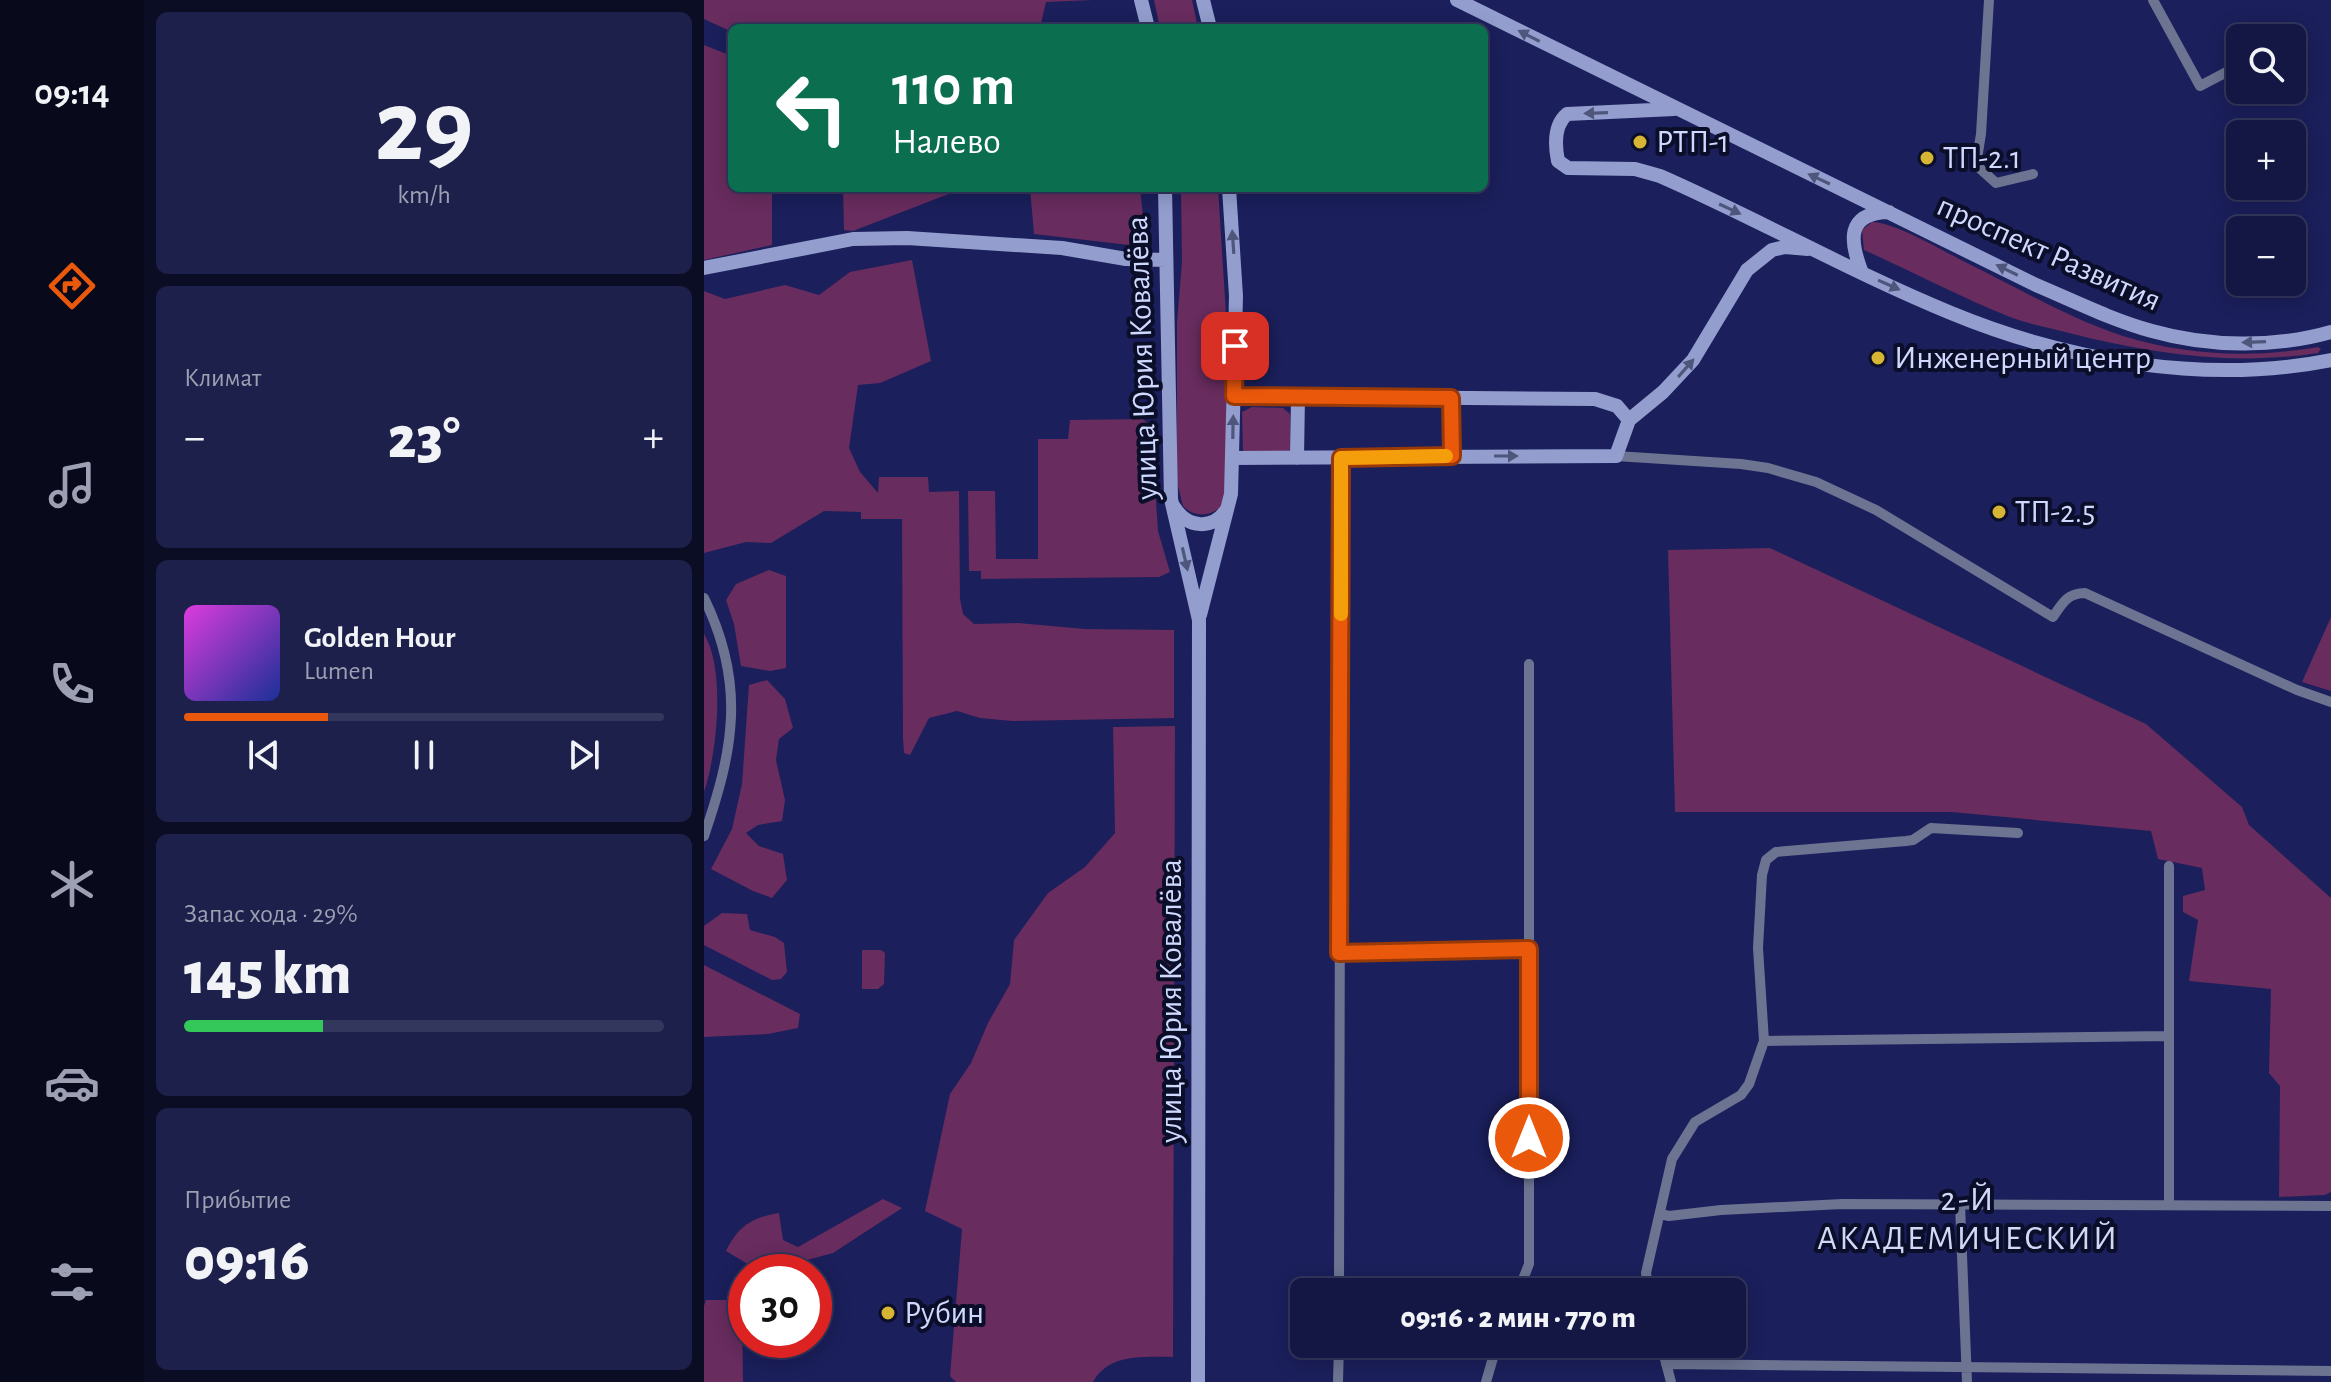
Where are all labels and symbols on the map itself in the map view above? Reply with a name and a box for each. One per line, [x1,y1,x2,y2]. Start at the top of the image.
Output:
one-way arrow [1518,30,1541,43]
one-way arrow [1583,106,1608,119]
place label: РТП-1 [1656,126,1729,158]
marker: РТП-1 [1631,133,1649,151]
place label: ТП-2.1 [1943,142,2021,174]
marker: ТП-2.1 [1918,149,1936,167]
one-way arrow [1807,172,1831,186]
street label: проспект Развития [1932,189,2166,317]
one-way arrow [1719,202,1742,216]
street label: улица Юрия Ковалёва [1121,216,1163,501]
one-way arrow [1226,229,1239,254]
one-way arrow [1996,264,2019,277]
one-way arrow [1877,279,1901,292]
pin [1201,312,1269,380]
one-way arrow [2241,336,2266,349]
place label: Инженерный центр [1894,342,2151,374]
marker: Инженерный центр [1869,349,1887,367]
one-way arrow [1677,358,1694,378]
one-way arrow [1227,414,1239,439]
one-way arrow [1494,450,1519,462]
place label: ТП-2.5 [2015,496,2095,528]
marker: ТП-2.5 [1990,503,2008,521]
one-way arrow [1179,547,1192,572]
street label: улица Юрия Ковалёва [1155,859,1187,1144]
position arrow [1487,1096,1571,1180]
district label: 2-Й АКАДЕМИЧЕСКИЙ [1817,1182,2119,1256]
speed limit sign: 30 [728,1254,832,1358]
place label: Рубин [904,1297,984,1329]
marker: Рубин [879,1304,897,1322]

